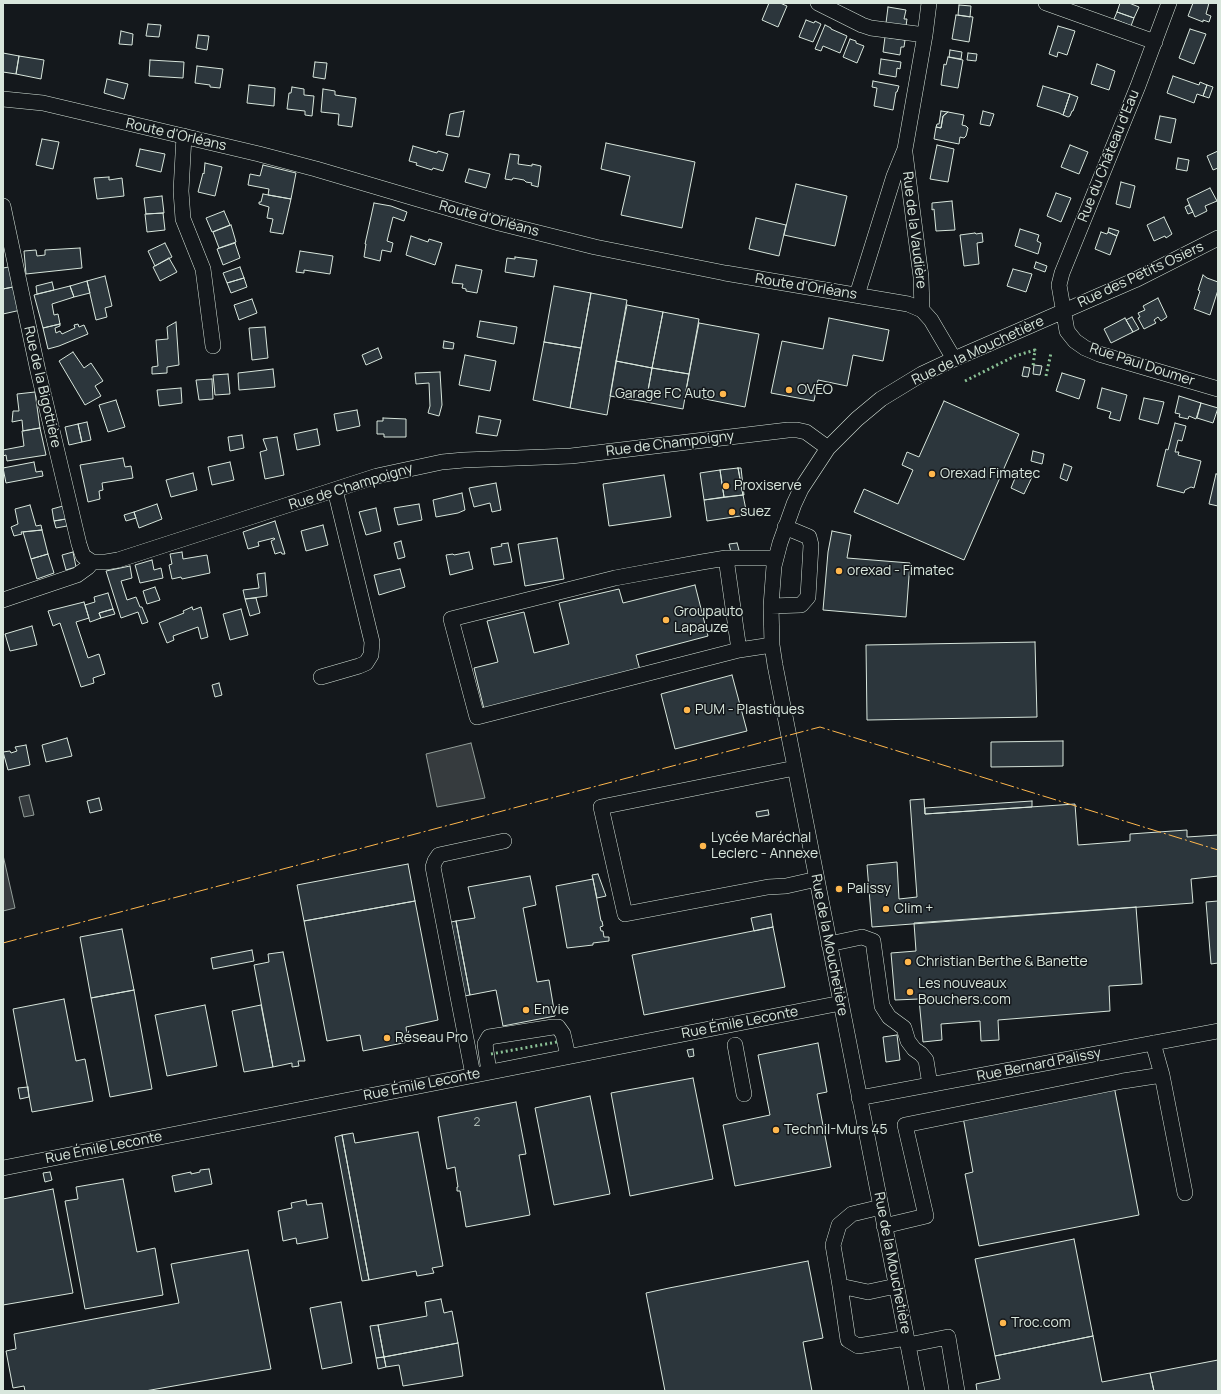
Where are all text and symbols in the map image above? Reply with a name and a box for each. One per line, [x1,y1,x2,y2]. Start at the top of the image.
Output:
street label: Rue du Château d'Eau [1075,87,1143,225]
street label: Route d'Orléans [124,115,228,155]
street label: Rue de la Vaudière [898,170,930,290]
street label: Route d'Orléans [437,198,541,240]
street label: Rue des Petits Osiers [1075,238,1207,312]
street label: Route d'Orléans [754,271,858,303]
street label: Rue de la Mouchetière [909,313,1047,389]
street label: Rue de la Bigottière [20,324,64,450]
street label: Rue Paul Doumer [1087,340,1197,390]
place label: OVEO [797,382,833,398]
marker: OVEO [784,385,794,395]
place label: Garage FC Auto [615,386,715,402]
marker: Garage FC Auto [718,389,728,399]
street label: Rue de Champoigny [605,428,735,460]
street label: Rue de Champoigny [287,460,415,514]
place label: Orexad Fimatec [940,466,1040,482]
marker: Orexad Fimatec [927,469,937,479]
place label: Proxiserve [734,478,802,494]
marker: Proxiserve [721,481,731,491]
place label: suez [740,504,771,520]
marker: suez [727,507,737,517]
place label: orexad - Fimatec [847,563,954,579]
marker: orexad - Fimatec [834,566,844,576]
place label: Groupauto Lapauze [674,604,743,636]
marker: Groupauto Lapauze [661,615,671,625]
place label: PUM - Plastiques [695,702,804,718]
marker: PUM - Plastiques [682,705,692,715]
place label: Lycée Maréchal Leclerc - Annexe [711,830,818,862]
marker: Lycée Maréchal Leclerc - Annexe [698,841,708,851]
street label: Rue de la Mouchetière [807,873,851,1017]
place label: Palissy [847,881,891,897]
marker: Palissy [834,884,844,894]
place label: Clim + [894,901,933,917]
marker: Clim + [881,904,891,914]
place label: Christian Berthe & Banette [916,954,1088,970]
marker: Christian Berthe & Banette [903,957,913,967]
place label: Les nouveaux Bouchers.com [918,976,1011,1008]
marker: Les nouveaux Bouchers.com [905,987,915,997]
place label: Envie [534,1002,569,1018]
street label: Rue Émile Leconte [680,1003,800,1043]
marker: Envie [521,1005,531,1015]
place label: Réseau Pro [395,1030,468,1046]
marker: Réseau Pro [382,1033,392,1043]
street label: Rue Bernard Palissy [975,1045,1103,1085]
street label: Rue Émile Leconte [362,1065,482,1105]
house number: 2 [474,1116,480,1130]
place label: TechniI-Murs 45 [784,1122,888,1138]
marker: TechniI-Murs 45 [771,1125,781,1135]
street label: Rue Émile Leconte [44,1128,164,1168]
street label: Rue de la Mouchetière [870,1191,914,1335]
place label: Troc.com [1011,1315,1071,1331]
marker: Troc.com [998,1318,1008,1328]

